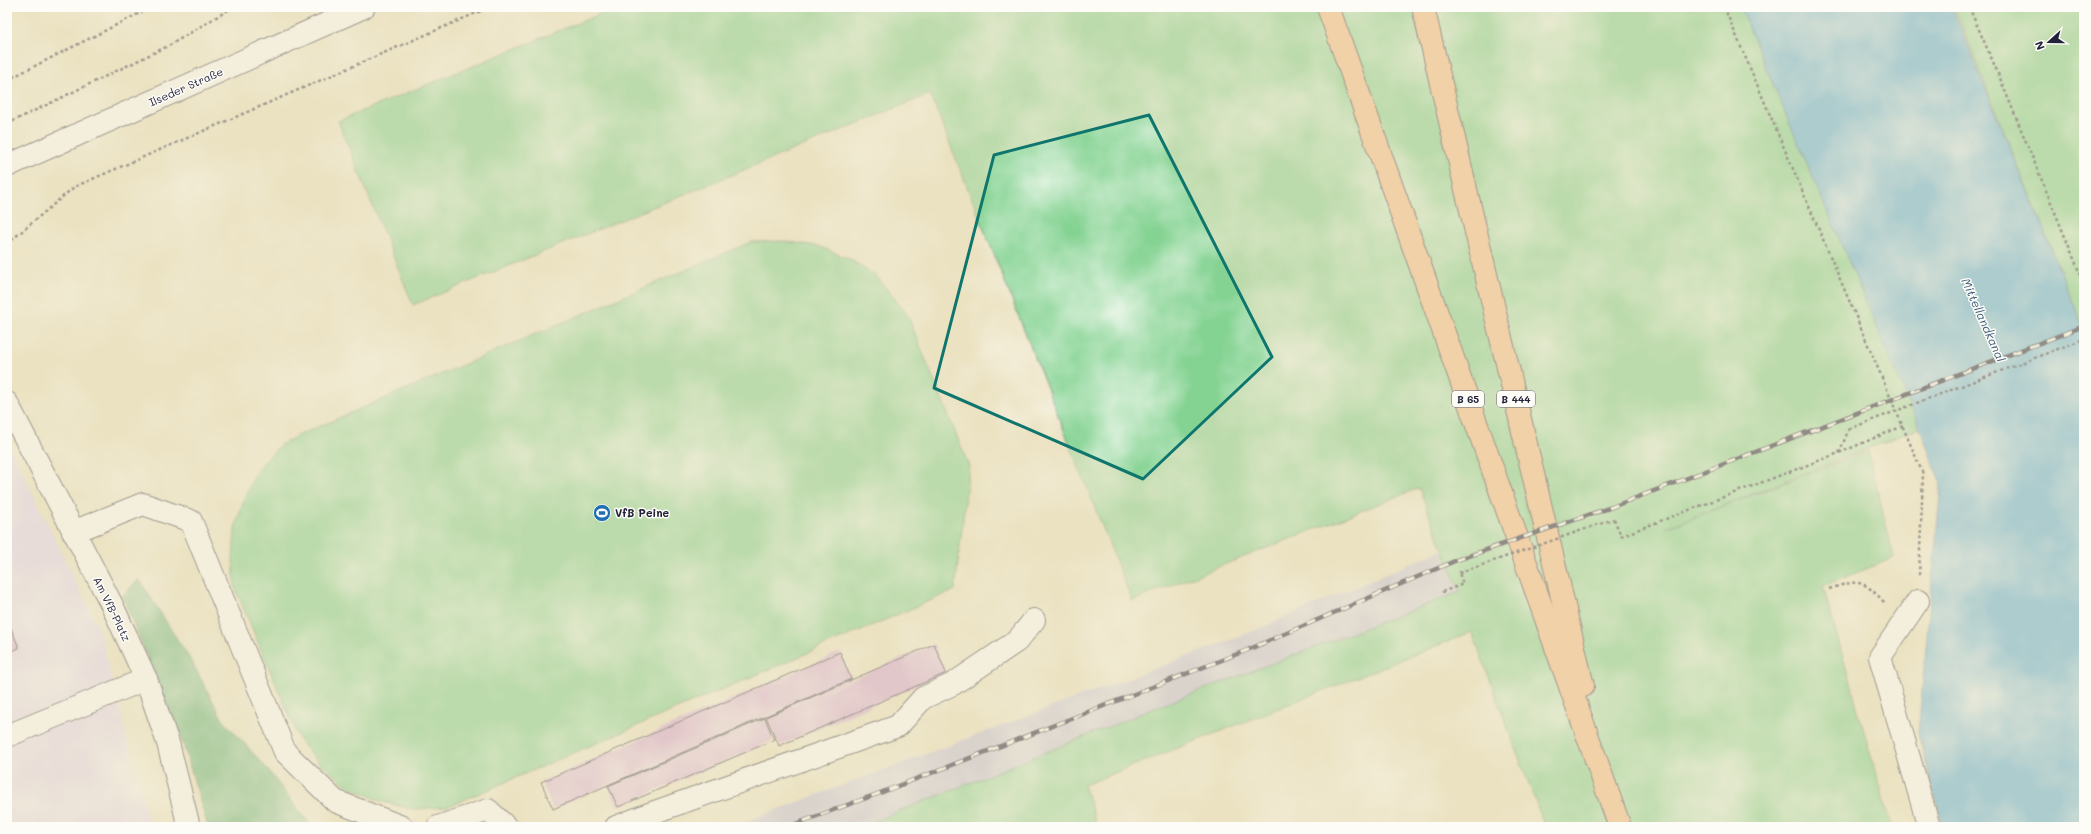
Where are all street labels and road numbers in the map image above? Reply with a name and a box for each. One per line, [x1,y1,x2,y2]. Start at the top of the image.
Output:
street label: Ilseder Straße [146,63,225,110]
road number: B 65 [1452,391,1484,407]
road number: B 444 [1497,391,1535,407]
street label: Am VfB-Platz [90,574,135,644]

